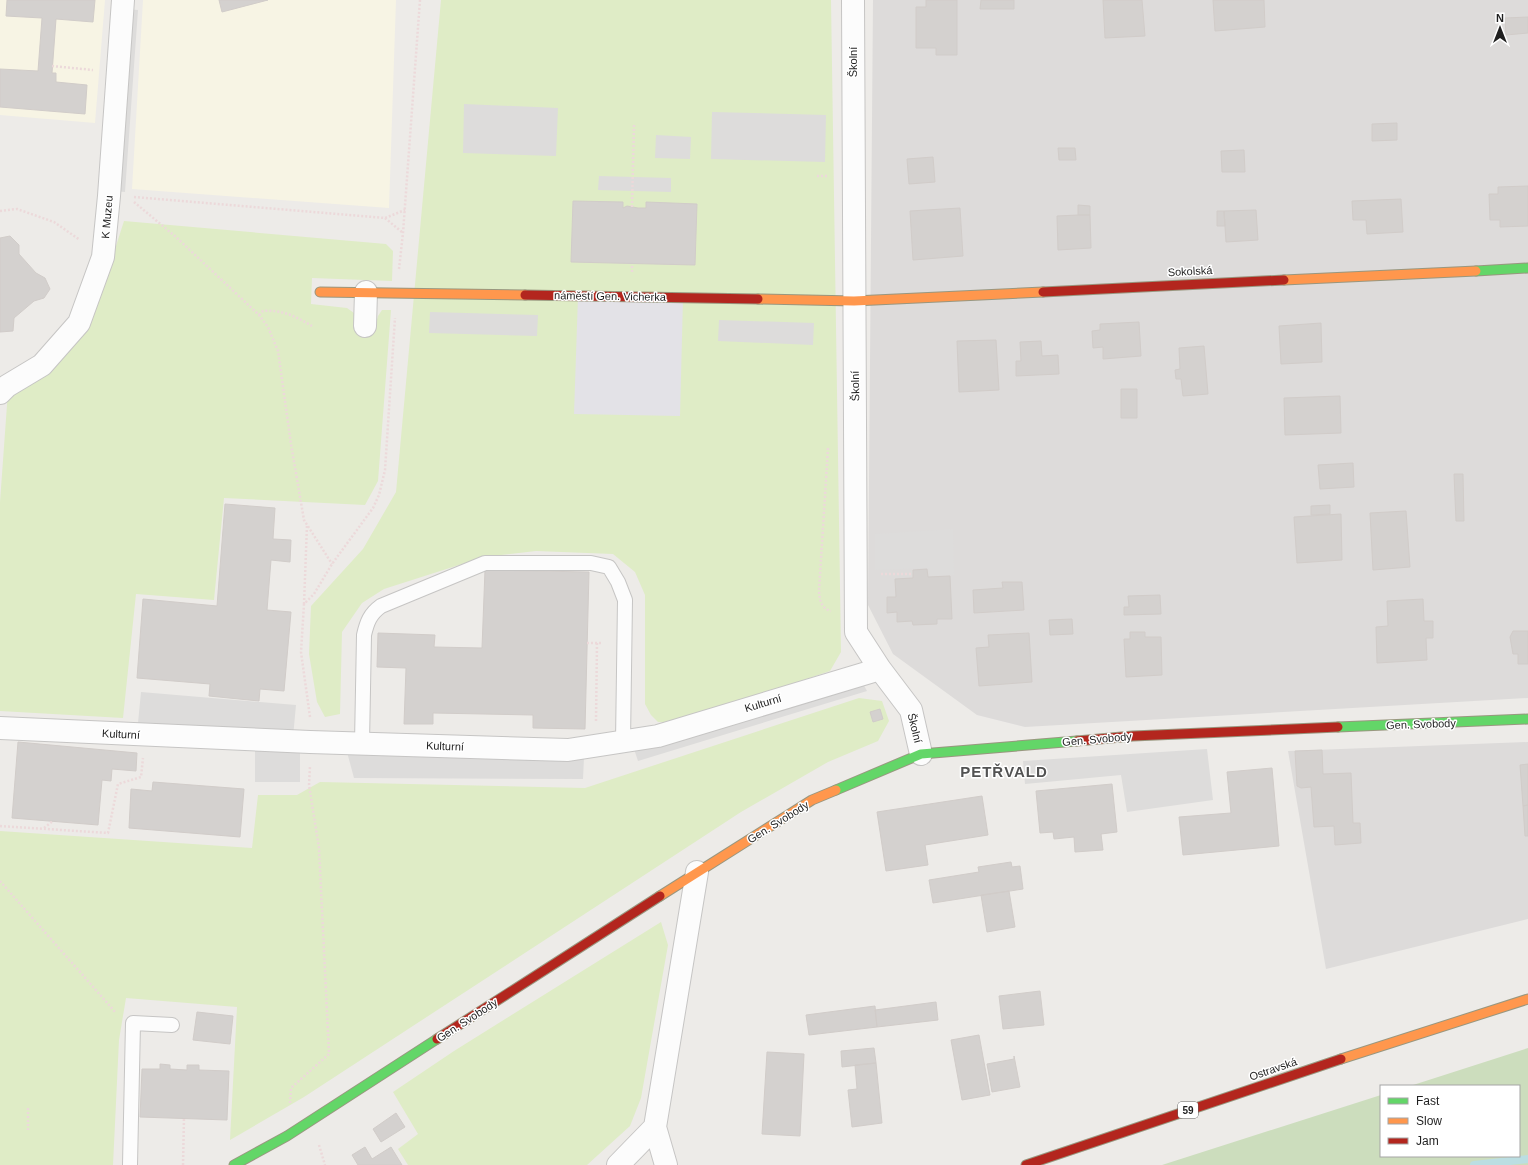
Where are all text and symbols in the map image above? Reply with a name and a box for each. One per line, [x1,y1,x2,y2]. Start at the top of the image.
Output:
north arrow [1480,8,1520,48]
text: N [1496,12,1504,24]
street label: Školní [847,47,859,77]
street label: K Muzeu [99,195,115,239]
street label: Sokolská [1167,264,1213,278]
street label: náměstí Gen. Vicherka [554,289,667,303]
street label: Školní [849,371,861,401]
street label: Kulturní [743,692,783,714]
street label: Školní [905,712,925,744]
street label: Gen. Svobody [1386,717,1457,731]
street label: Kulturní [102,727,140,741]
street label: Gen. Svobody [1062,730,1133,748]
street label: Kulturní [426,739,464,753]
district label: PETŘVALD [960,763,1048,780]
street label: Gen. Svobody [745,798,811,846]
street label: Gen. Svobody [434,996,500,1044]
street label: Ostravská [1248,1055,1299,1083]
legend [1380,1085,1520,1157]
text: Fast [1416,1094,1440,1108]
road number: 59 [1178,1102,1198,1118]
text: Slow [1416,1114,1442,1128]
text: Jam [1416,1134,1439,1148]

